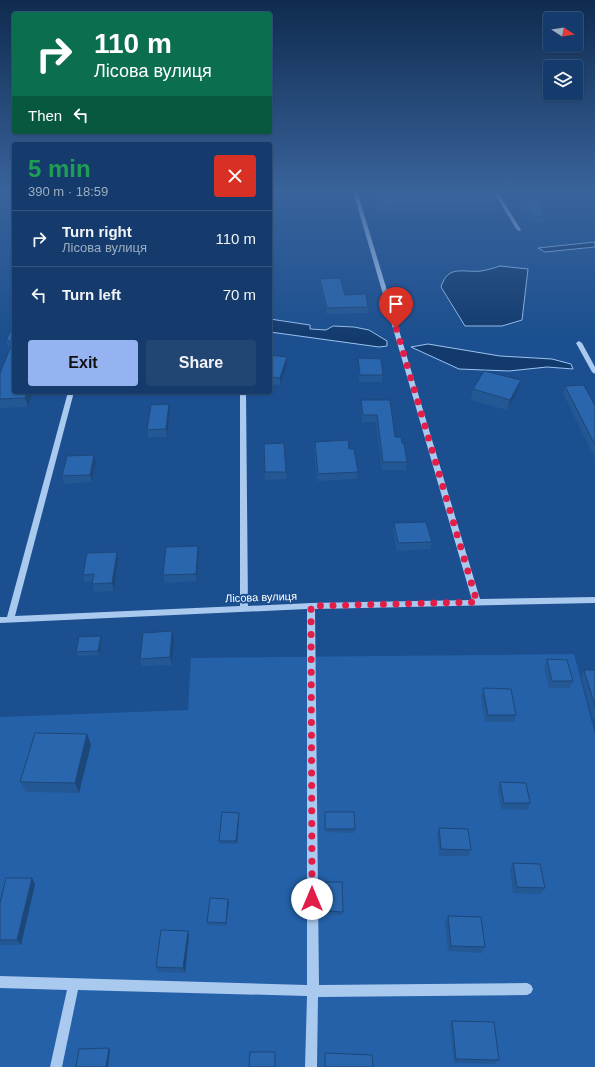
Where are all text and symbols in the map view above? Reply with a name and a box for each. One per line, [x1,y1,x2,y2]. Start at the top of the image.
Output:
north arrow [543,12,583,52]
map controls [543,12,583,100]
icon: right [28,28,80,80]
text: 110 m [94,28,172,59]
button: layers [543,60,583,100]
text: Лісова вулиця [94,61,212,81]
icon: left [70,104,92,126]
text: Then [28,107,62,124]
text: 5 min [28,155,91,182]
button: close [214,155,256,197]
text: 390 m · 18:59 [28,184,108,199]
text: Turn right [62,223,132,240]
icon: right [28,228,50,250]
text: 110 m [215,230,256,247]
text: Лісова вулиця [62,240,147,255]
icon: left [28,284,50,306]
text: Turn left [62,286,121,303]
text: 70 m [223,286,256,303]
pin [379,287,413,328]
icon: arrive [385,293,407,315]
button: Exit [28,340,138,386]
button: Share [146,340,256,386]
street label: Лісова вулиця [225,590,297,604]
position arrow [291,878,333,920]

